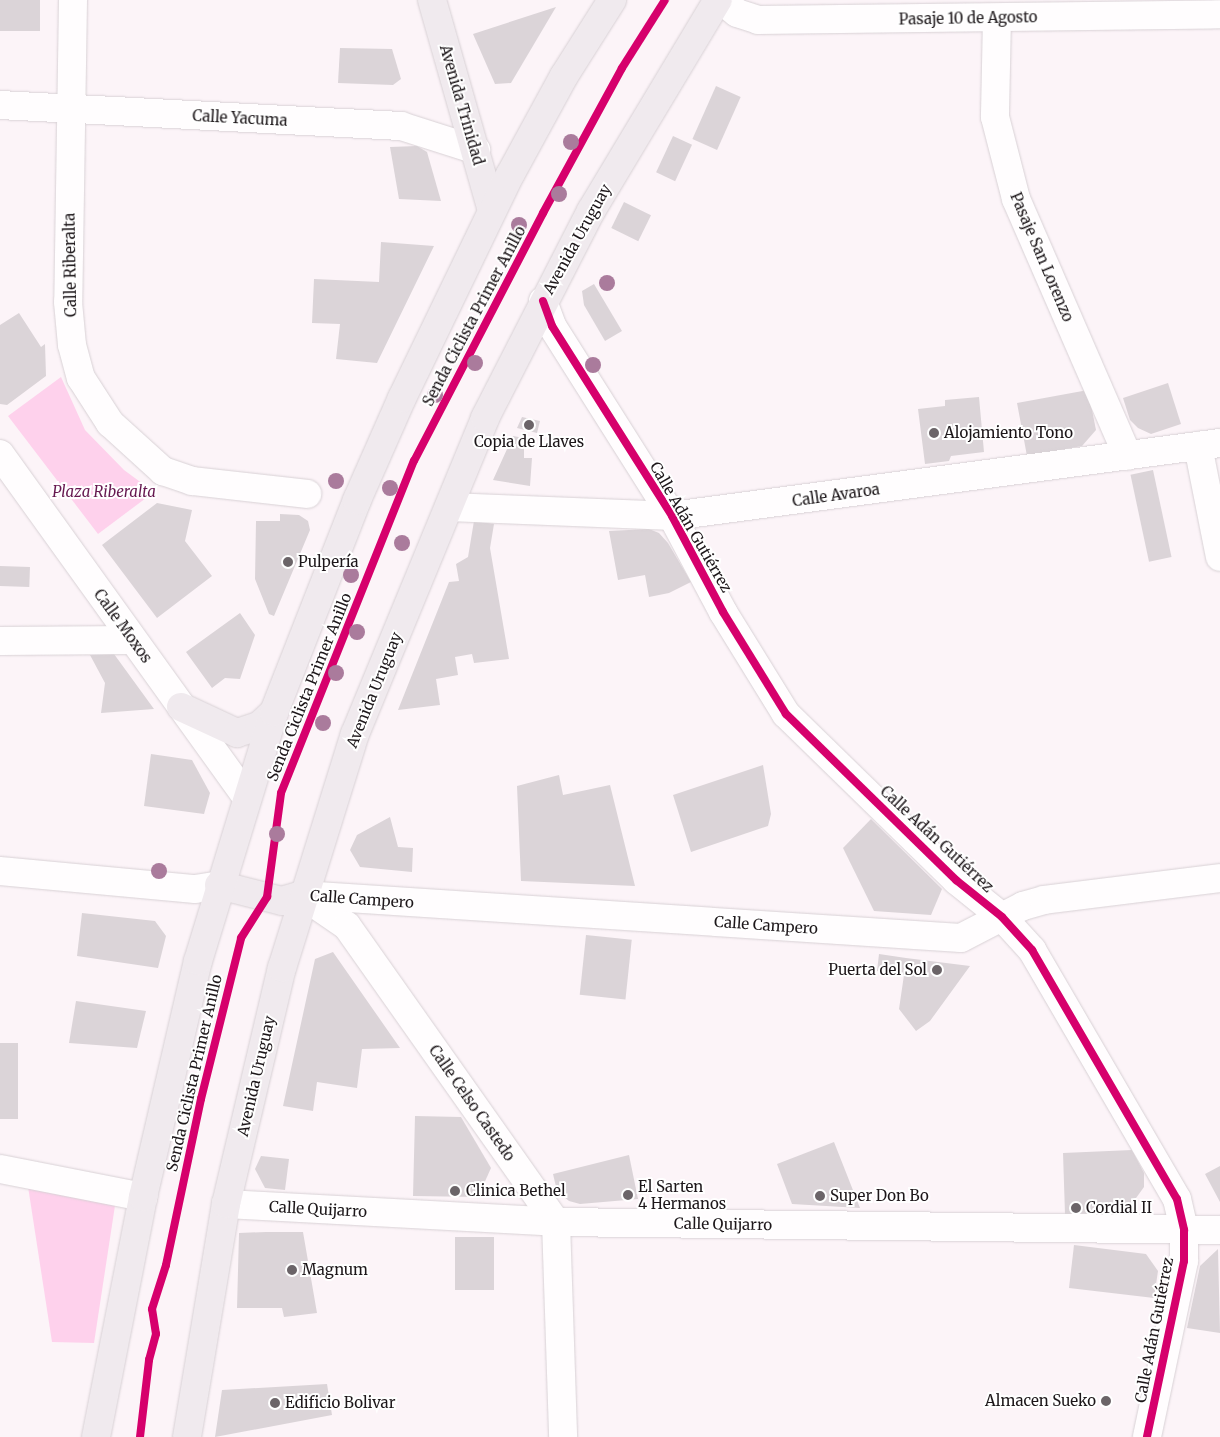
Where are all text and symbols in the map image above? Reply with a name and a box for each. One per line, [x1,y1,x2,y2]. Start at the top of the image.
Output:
street label: Pasaje 10 de Agosto [899,8,1037,28]
street label: Avenida Trinidad [436,43,488,167]
street label: Calle Yacuma [192,107,288,129]
street label: Avenida Uruguay [539,181,615,297]
street label: Pasaje San Lorenzo [1007,190,1077,324]
street label: Calle Riberalta [60,213,80,317]
street label: Senda Ciclista Primer Anillo [419,223,529,409]
marker: Copia de Llaves [523,419,535,431]
place label: Alojamiento Tono [944,424,1073,442]
marker: Alojamiento Tono [928,427,940,439]
place label: Copia de Llaves [474,433,584,451]
street label: Calle Adán Gutiérrez [646,459,736,595]
street label: Calle Avaroa [791,480,881,510]
park label: Plaza Riberalta [52,483,156,501]
place label: Pulpería [298,553,359,571]
marker: Pulpería [282,556,294,568]
street label: Calle Moxos [90,586,156,666]
street label: Senda Ciclista Primer Anillo [263,590,355,784]
street label: Avenida Uruguay [343,630,405,750]
street label: Calle Adán Gutiérrez [877,782,997,896]
street label: Calle Campero [310,886,414,912]
street label: Calle Campero [714,912,818,938]
place label: Puerta del Sol [828,961,927,979]
marker: Puerta del Sol [931,964,943,976]
street label: Senda Ciclista Primer Anillo [163,973,225,1173]
street label: Avenida Uruguay [233,1014,279,1138]
street label: Calle Celso Castedo [425,1042,519,1164]
place label: El Sarten 4 Hermanos [638,1177,726,1212]
place label: Clinica Bethel [466,1182,566,1200]
marker: Clinica Bethel [448,1184,462,1198]
place label: Super Don Bo [830,1187,929,1205]
marker: El Sarten 4 Hermanos [622,1189,634,1201]
marker: Super Don Bo [814,1190,826,1202]
street label: Calle Quijarro [269,1197,367,1221]
place label: Cordial II [1086,1199,1152,1217]
marker: Cordial II [1070,1202,1082,1214]
street label: Calle Quijarro [674,1214,772,1234]
street label: Calle Adán Gutiérrez [1131,1256,1177,1404]
place label: Magnum [302,1261,368,1279]
marker: Magnum [286,1264,298,1276]
place label: Almacen Sueko [985,1392,1096,1410]
place label: Edificio Bolivar [285,1394,395,1412]
marker: Almacen Sueko [1100,1395,1112,1407]
marker: Edificio Bolivar [269,1397,281,1409]

